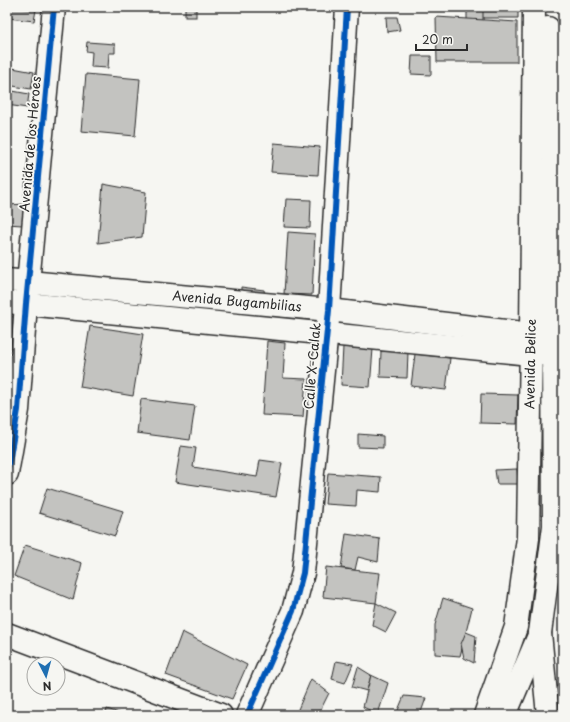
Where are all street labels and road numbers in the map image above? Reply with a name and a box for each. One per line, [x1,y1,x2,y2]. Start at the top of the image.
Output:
street label: Avenida de los Héroes [14,75,45,213]
street label: Avenida Bugambilias [172,285,303,316]
street label: Avenida Belice [519,319,540,409]
street label: Calle X-Calak [298,322,325,410]

